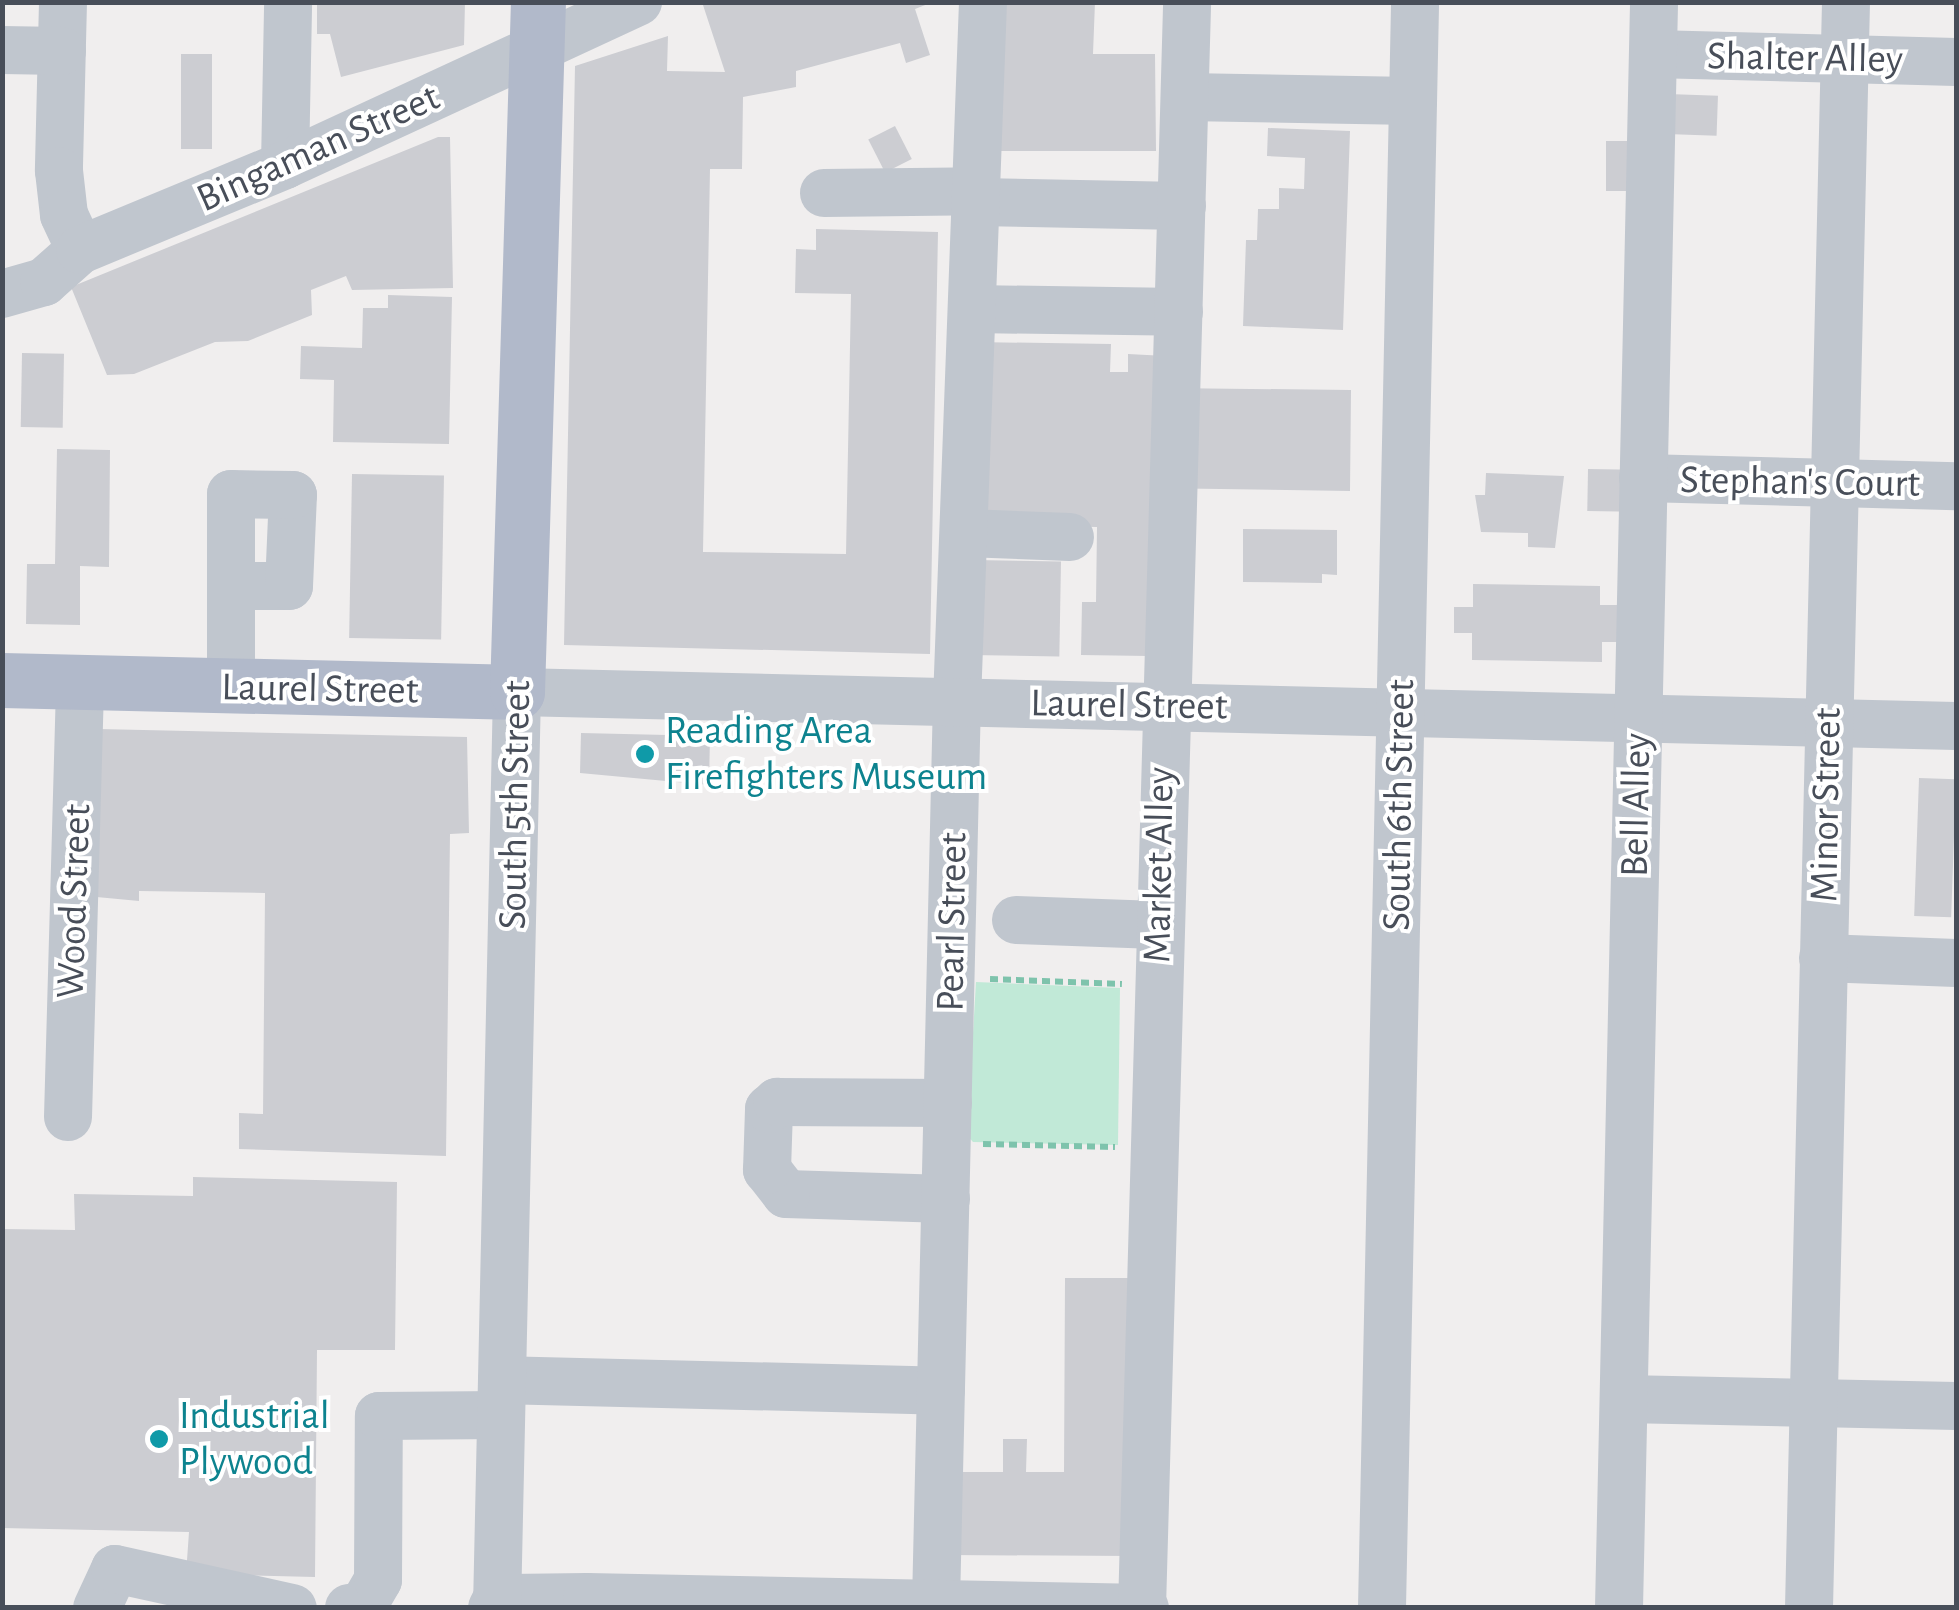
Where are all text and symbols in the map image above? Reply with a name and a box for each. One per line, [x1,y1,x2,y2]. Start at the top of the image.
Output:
street label: Shalter Alley [1706,32,1904,84]
street label: Bingaman Street [189,73,447,223]
street label: Stephan's Court [1679,456,1921,508]
street label: Laurel Street [221,663,419,715]
street label: Laurel Street [1030,679,1228,731]
street label: South 6th Street [1373,679,1425,931]
street label: South 5th Street [489,680,541,930]
place label: Reading Area Firefighters Museum [665,707,987,801]
street label: Minor Street [1800,707,1852,903]
street label: Bell Alley [1611,732,1661,878]
marker: Reading Area Firefighters Museum [634,743,656,765]
street label: Market Alley [1133,767,1185,963]
street label: Wood Street [47,803,101,999]
street label: Pearl Street [926,832,978,1012]
place label: Industrial Plywood [179,1392,330,1486]
marker: Industrial Plywood [148,1428,170,1450]

